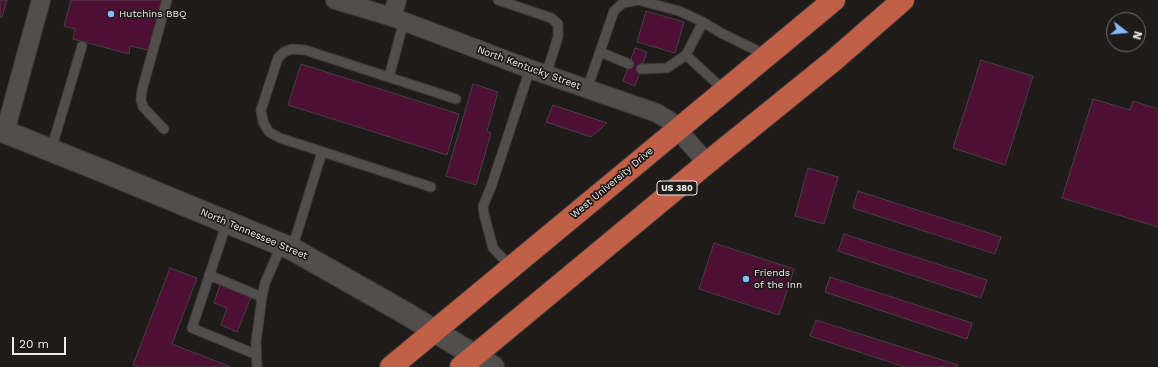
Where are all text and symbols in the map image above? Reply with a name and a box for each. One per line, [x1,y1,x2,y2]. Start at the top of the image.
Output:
place label: Hutchins BBQ [119,8,186,20]
marker: Hutchins BBQ [106,9,116,19]
north arrow [1106,12,1146,52]
text: N [1130,29,1144,41]
street label: North Kentucky Street [476,44,582,92]
street label: West University Drive [568,145,656,221]
road number: US 380 [657,181,697,195]
street label: North Tennessee Street [199,206,309,262]
place label: Friends of the Inn [754,267,802,290]
marker: Friends of the Inn [741,274,751,284]
scale bar [14,329,68,355]
text: 20 m [19,337,49,351]

